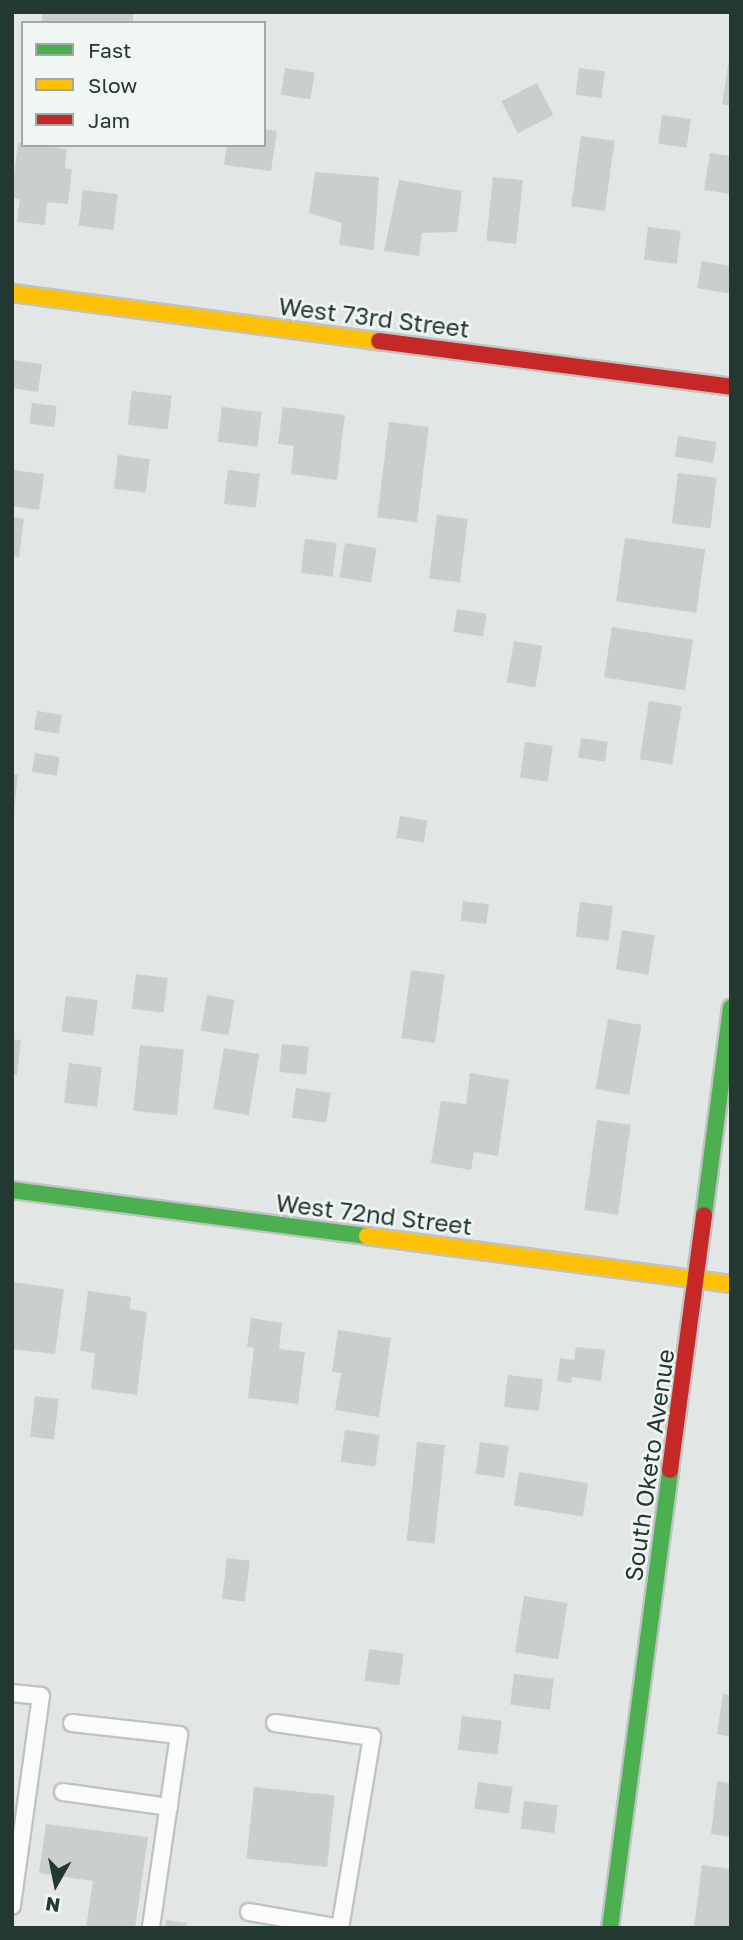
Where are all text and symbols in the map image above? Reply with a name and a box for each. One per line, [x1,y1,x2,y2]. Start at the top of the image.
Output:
legend [21,21,266,147]
text: Fast [88,37,131,63]
text: Slow [88,72,137,98]
text: Jam [88,107,130,133]
street label: West 73rd Street [277,291,471,343]
street label: West 72nd Street [274,1188,474,1240]
street label: South Oketo Avenue [618,1347,680,1583]
north arrow [21,1849,91,1919]
text: N [44,1893,62,1918]

